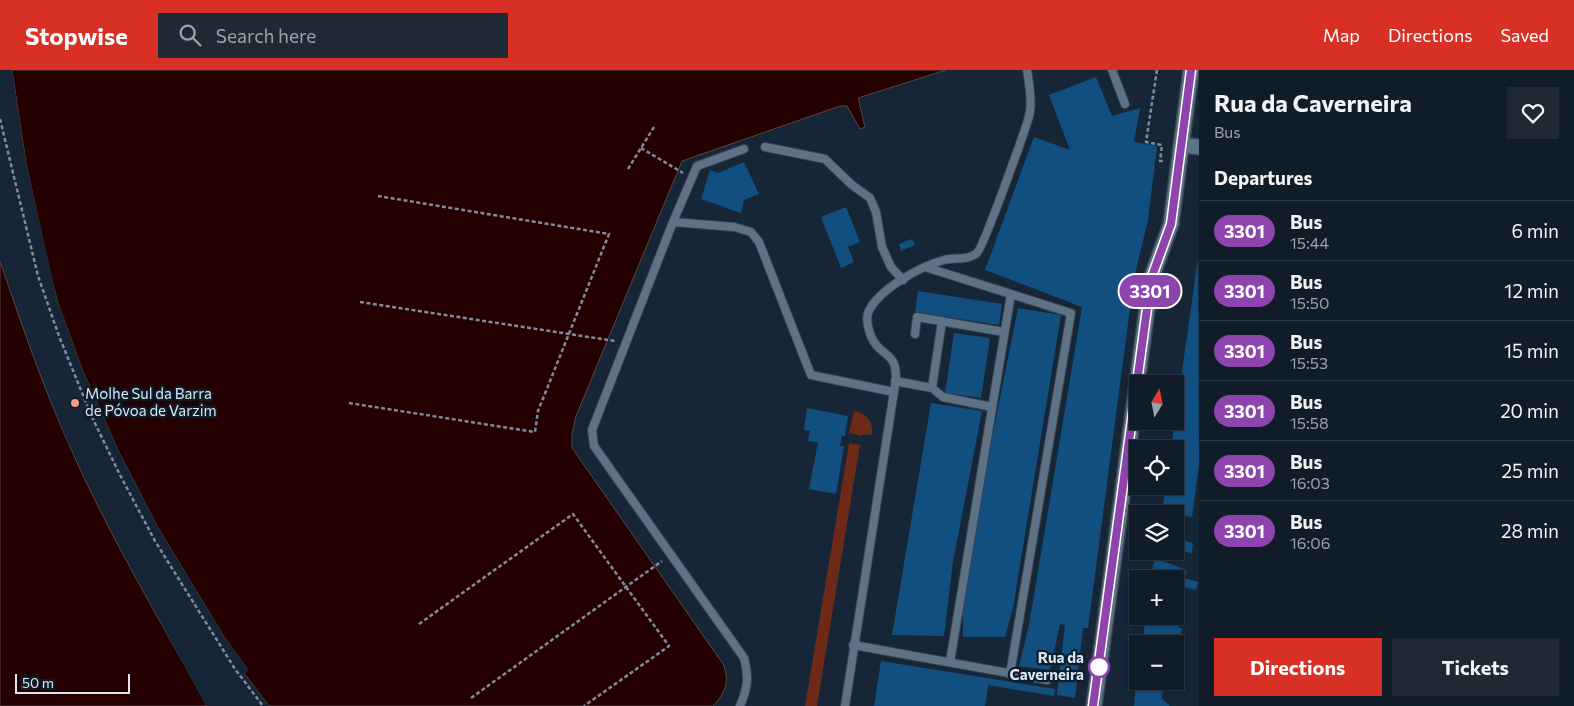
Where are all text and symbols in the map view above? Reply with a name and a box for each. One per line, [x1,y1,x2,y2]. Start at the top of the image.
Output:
search box [158,13,508,58]
text: Stopwise [25,21,128,50]
icon: search [176,21,204,49]
text: Search here [216,24,316,47]
text: Map [1323,24,1360,46]
text: Directions [1388,24,1472,46]
text: Saved [1500,24,1549,46]
button: heart [1507,87,1559,139]
text: Rua da Caverneira [1214,88,1412,117]
text: Bus [1214,122,1241,141]
text: Departures [1214,166,1312,189]
text: Bus [1290,210,1322,233]
text: 6 min [1511,219,1559,242]
text: 3301 [1224,220,1265,242]
text: 15:44 [1290,233,1329,252]
text: Bus [1290,270,1322,293]
line badge: 3301 [1115,275,1185,307]
text: 12 min [1504,279,1559,302]
text: 3301 [1130,280,1170,302]
text: 3301 [1224,280,1265,302]
text: 15:50 [1290,293,1329,312]
text: Bus [1290,330,1322,353]
text: 15 min [1504,339,1559,362]
text: 3301 [1224,340,1265,362]
text: 15:53 [1290,353,1328,372]
north arrow [1129,375,1184,430]
map controls [1129,375,1184,690]
place label: Molhe Sul da Barra de Póvoa de Varzim [85,384,217,419]
text: Bus [1290,390,1322,413]
marker: Molhe Sul da Barra de Póvoa de Varzim [69,397,81,409]
text: 20 min [1500,399,1559,422]
text: 3301 [1224,400,1265,422]
text: 15:58 [1290,413,1329,432]
button: locate [1129,440,1184,495]
text: Bus [1290,450,1322,473]
text: 25 min [1502,459,1559,482]
text: 3301 [1224,460,1265,482]
text: 16:03 [1290,473,1330,492]
button: layers [1129,505,1184,560]
text: Bus [1290,510,1322,533]
text: 28 min [1501,519,1559,542]
text: 3301 [1224,520,1265,542]
text: 16:06 [1290,533,1330,552]
button: + [1129,570,1184,625]
button: − [1129,635,1184,690]
button: Directions [1214,638,1382,696]
button: Tickets [1392,638,1559,696]
place label: Rua da Caverneira [1009,648,1084,683]
marker: Rua da Caverneira [1088,656,1110,678]
scale bar [15,671,130,694]
text: 50 m [22,674,54,691]

